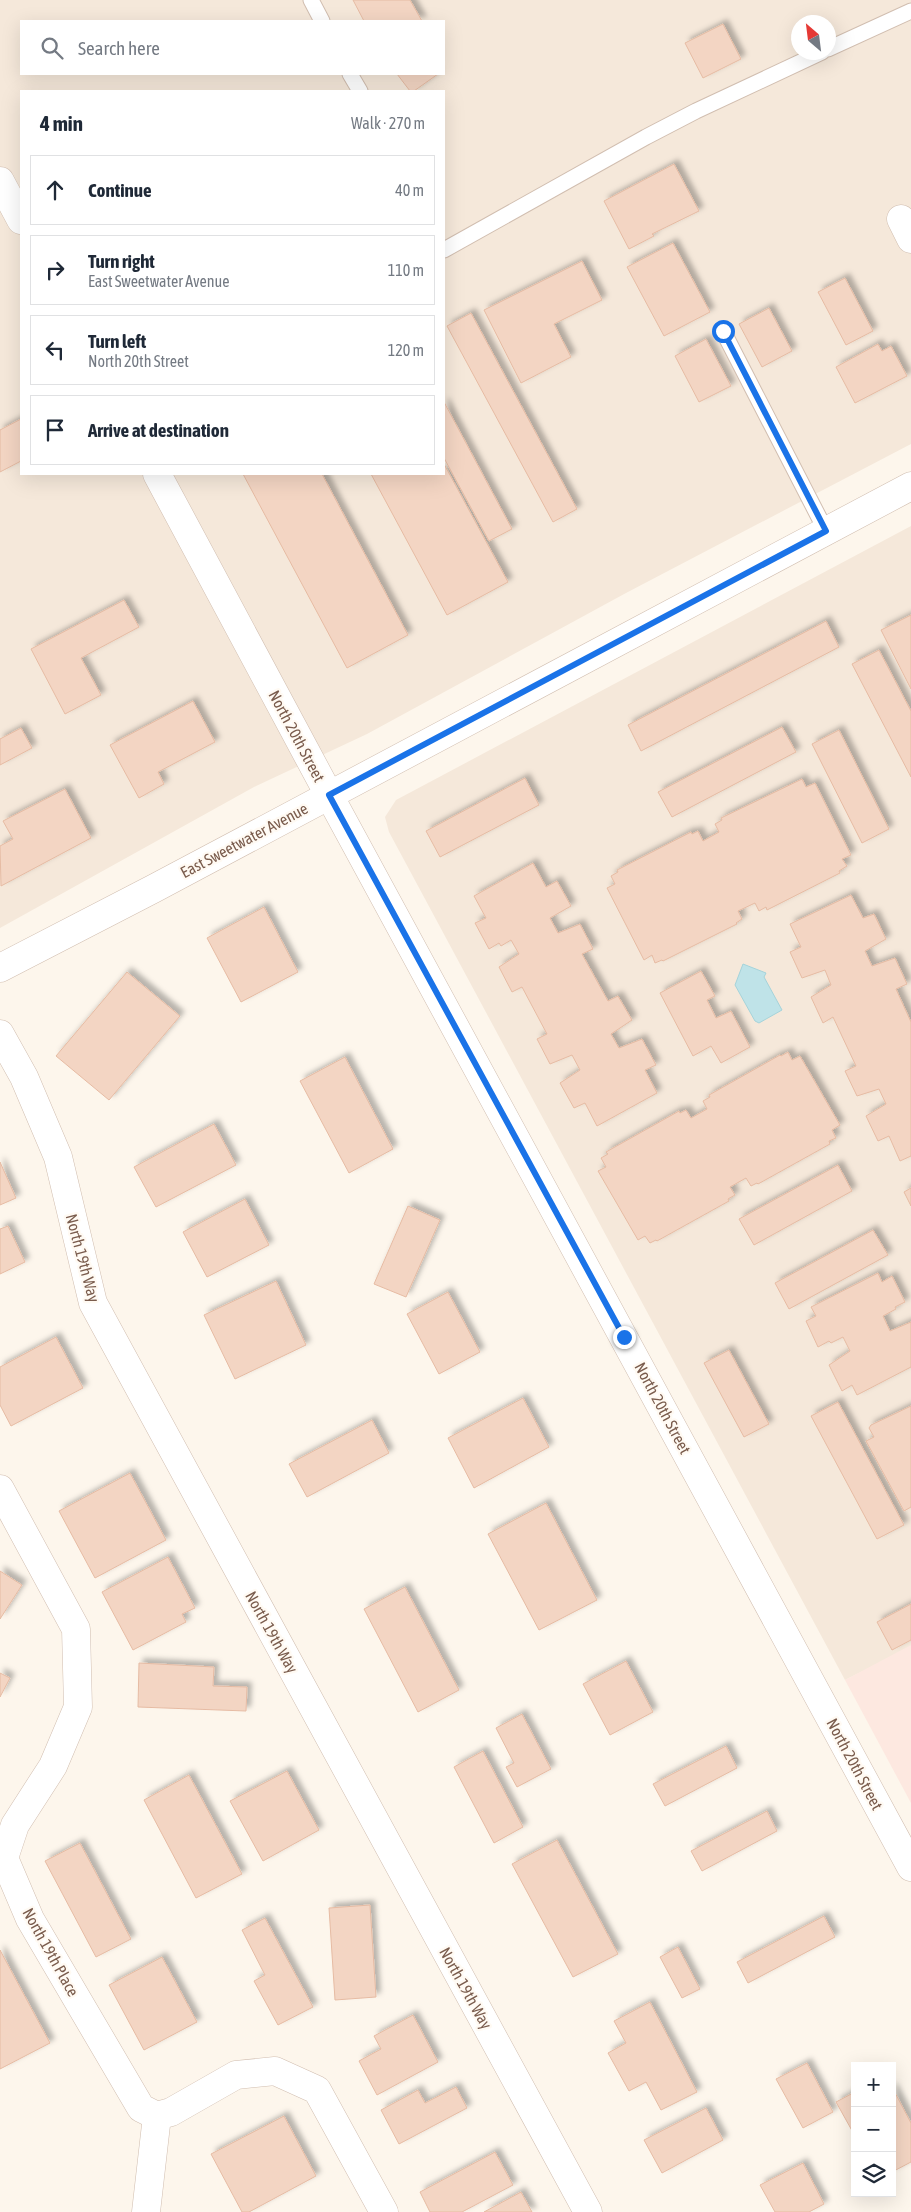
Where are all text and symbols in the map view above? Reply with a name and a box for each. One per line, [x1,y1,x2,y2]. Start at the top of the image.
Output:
north arrow [791,15,836,60]
search box [20,20,445,75]
icon: search [38,34,66,62]
text: Search here [78,37,160,59]
text: 4 min [40,111,83,135]
text: Walk · 270 m [351,114,425,132]
icon: ahead [41,176,69,204]
text: Continue [88,179,152,201]
text: 40 m [395,181,424,199]
text: Turn right [88,250,155,272]
icon: right [41,256,69,284]
text: 110 m [388,261,424,279]
text: East Sweetwater Avenue [88,272,229,290]
route start [712,320,735,343]
text: Turn left [88,330,146,352]
icon: left [41,336,69,364]
text: 120 m [388,341,424,359]
text: North 20th Street [88,352,189,370]
icon: arrive [41,416,69,444]
text: Arrive at destination [88,419,229,441]
street label: North 20th Street [265,687,329,785]
street label: East Sweetwater Avenue [177,799,311,881]
street label: North 19th Way [62,1212,104,1305]
route end [613,1326,636,1349]
street label: North 20th Street [631,1359,695,1457]
street label: North 19th Way [241,1588,302,1677]
street label: North 20th Street [823,1715,887,1813]
street label: North 19th Place [19,1905,83,1999]
street label: North 19th Way [435,1944,496,2033]
map controls [851,2062,896,2197]
button: + [851,2062,896,2107]
button: − [851,2107,896,2152]
button: layers [851,2152,896,2197]

